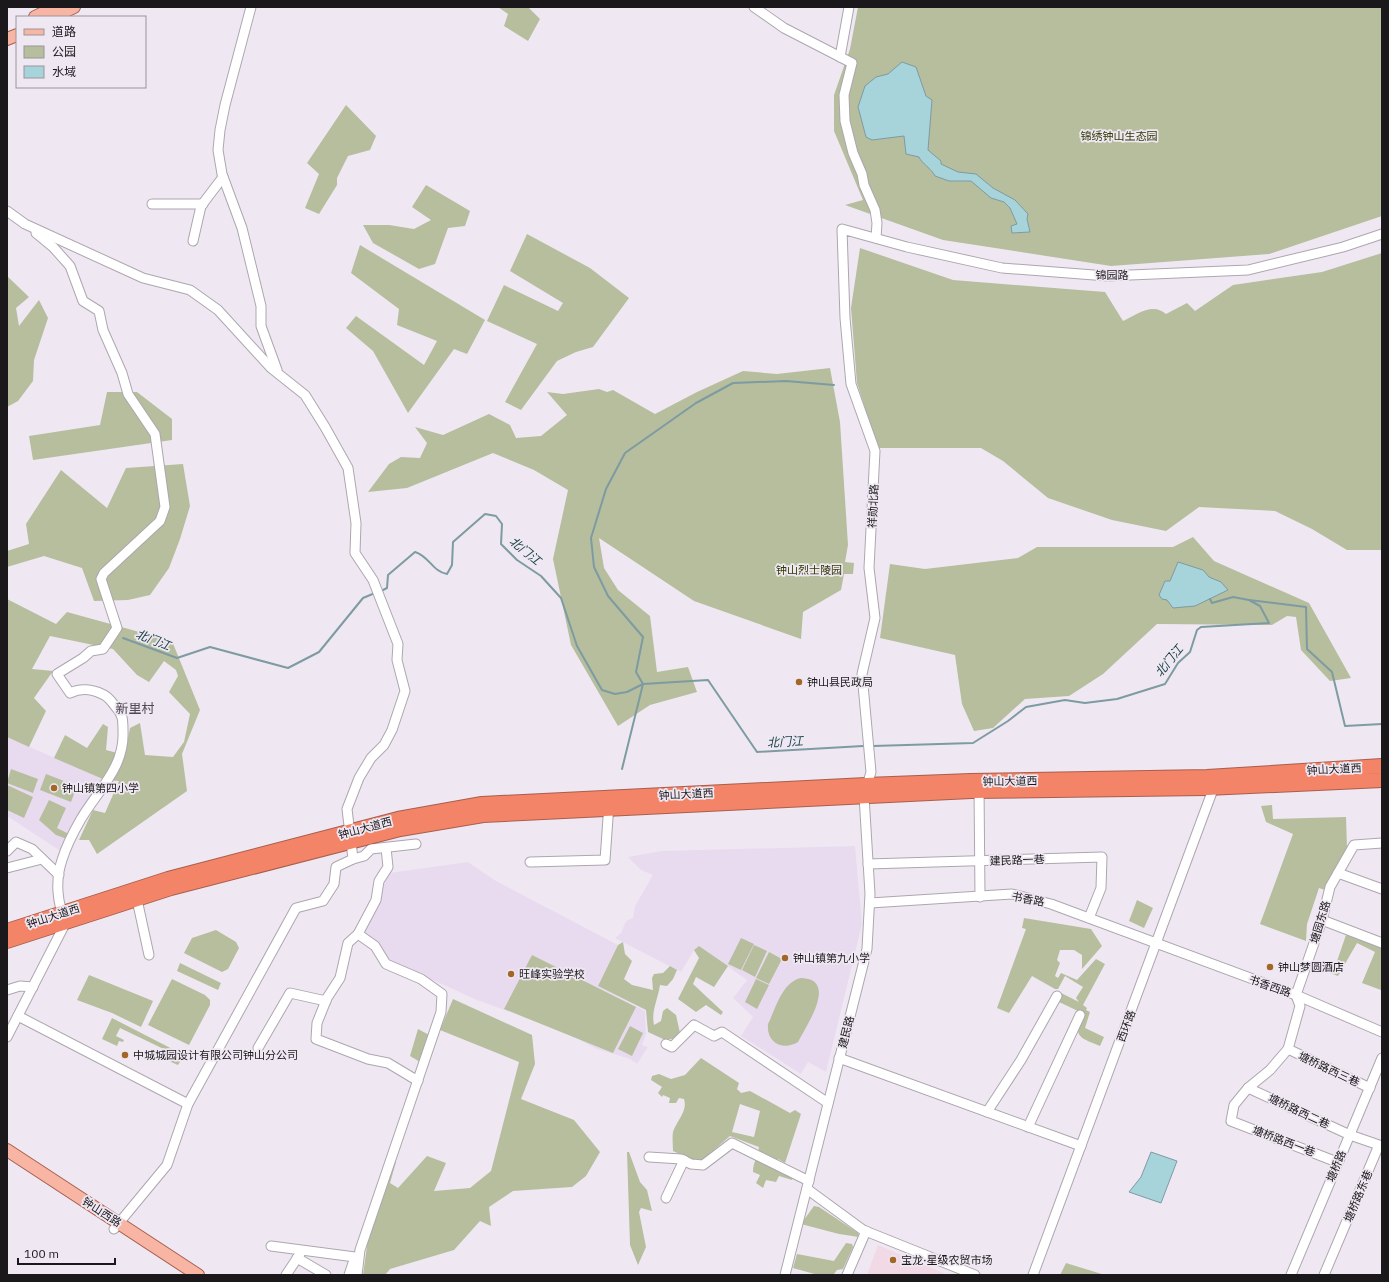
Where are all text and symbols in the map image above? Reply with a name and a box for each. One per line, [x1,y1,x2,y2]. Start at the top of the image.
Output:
legend [16,16,146,88]
text: 道路 [52,24,76,39]
text: 公园 [52,44,76,59]
text: 水域 [52,64,76,79]
park label: 锦绣钟山生态园 [1081,129,1158,143]
street label: 锦园路 [1096,268,1129,282]
street label: 祥勋北路 [865,484,881,528]
water label: 北门江 [507,533,546,569]
park label: 钟山烈士陵园 [776,563,842,577]
water label: 北门江 [134,626,175,654]
water label: 北门江 [1151,640,1187,679]
place label: 钟山县民政局 [807,675,873,689]
marker: 钟山县民政局 [794,677,804,687]
district label: 新里村 [115,700,155,717]
water label: 北门江 [767,733,805,750]
street label: 钟山大道西 [1306,761,1362,777]
street label: 钟山大道西 [982,774,1038,788]
place label: 钟山镇第四小学 [62,781,139,795]
marker: 钟山镇第四小学 [49,783,59,793]
street label: 钟山大道西 [658,786,714,802]
street label: 钟山大道西 [337,814,393,842]
street label: 建民路一巷 [989,852,1045,868]
street label: 书香路 [1010,889,1046,909]
street label: 塘园东路 [1307,899,1333,945]
street label: 钟山大道西 [25,901,81,931]
place label: 钟山镇第九小学 [793,951,870,965]
marker: 钟山镇第九小学 [780,953,790,963]
place label: 钟山梦圆酒店 [1278,960,1344,974]
marker: 钟山梦圆酒店 [1265,962,1275,972]
place label: 旺峰实验学校 [519,967,585,981]
marker: 旺峰实验学校 [506,969,516,979]
street label: 书香西路 [1247,972,1293,1000]
street label: 西环路 [1114,1008,1138,1044]
street label: 建民路 [835,1014,857,1050]
place label: 中城城园设计有限公司钟山分公司 [133,1048,298,1062]
street label: 塘桥路西三巷 [1296,1049,1362,1089]
marker: 中城城园设计有限公司钟山分公司 [120,1050,130,1060]
street label: 塘桥路西二巷 [1266,1091,1332,1131]
street label: 塘桥路西一巷 [1251,1123,1317,1159]
street label: 塘桥路 [1323,1148,1349,1184]
street label: 塘桥路东巷 [1341,1168,1375,1224]
street label: 钟山西路 [80,1194,124,1230]
scale bar [18,1240,115,1266]
text: 100 m [24,1246,59,1261]
place label: 宝龙·星级农贸市场 [901,1253,993,1267]
marker: 宝龙·星级农贸市场 [888,1255,898,1265]

